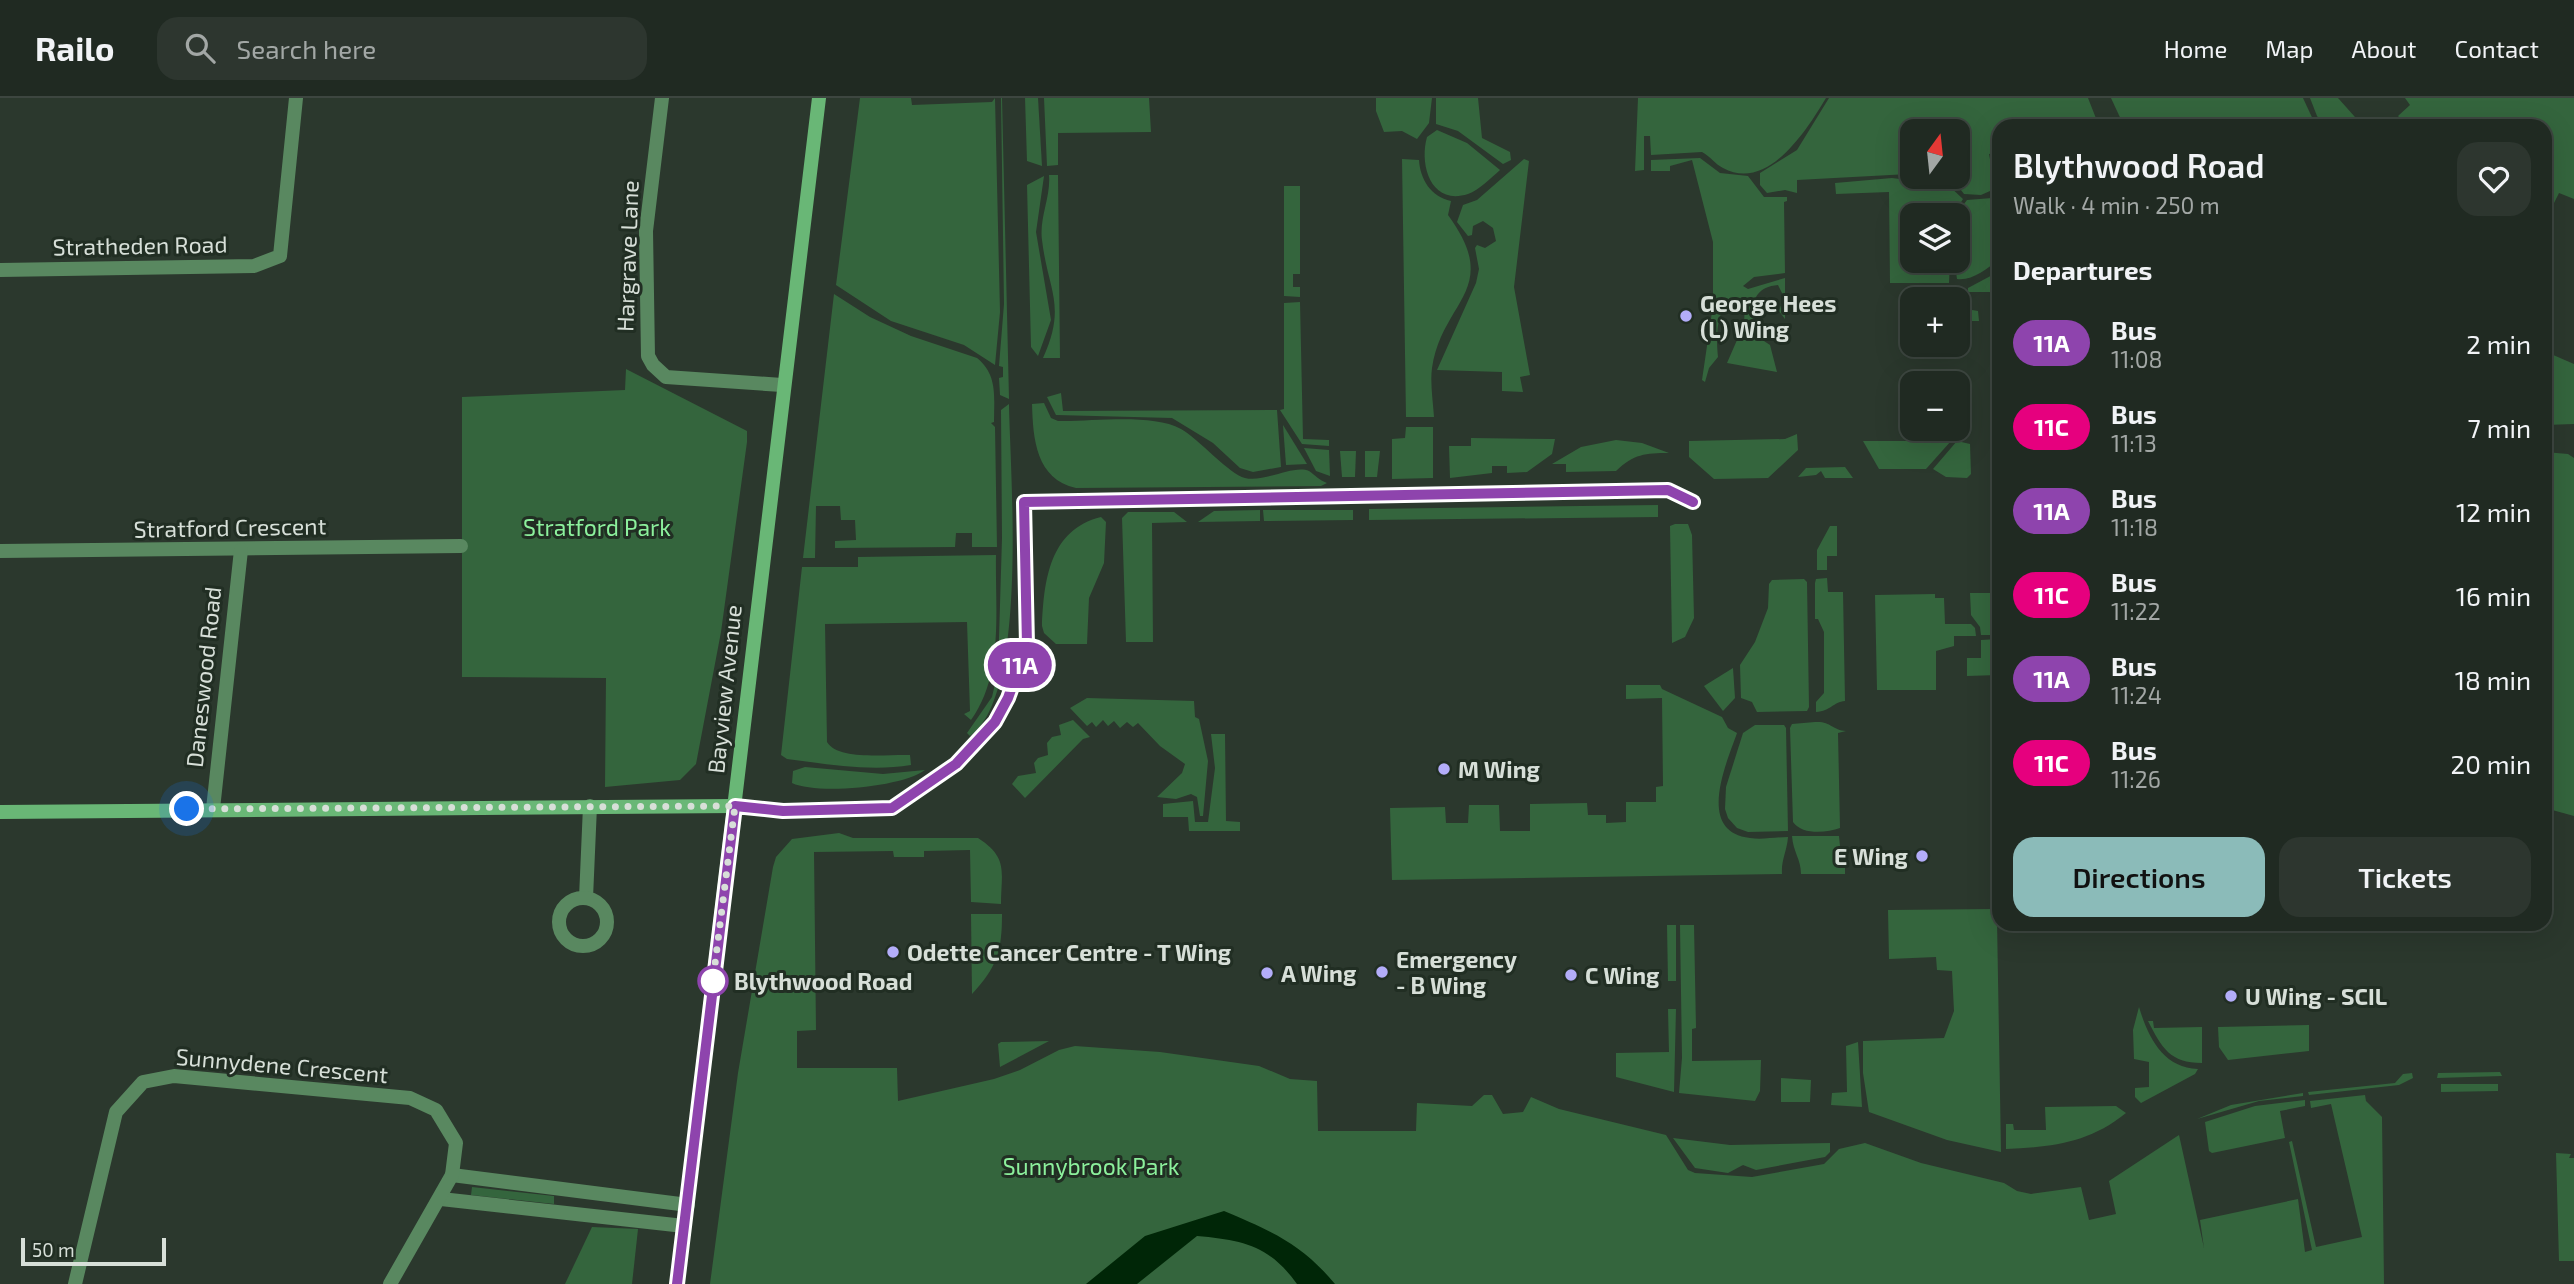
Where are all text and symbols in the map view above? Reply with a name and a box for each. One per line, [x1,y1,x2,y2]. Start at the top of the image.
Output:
search box [157,17,647,80]
text: Railo [35,28,115,68]
icon: search [181,29,219,67]
text: Search here [237,33,376,64]
text: Home [2164,34,2227,63]
text: Map [2265,34,2313,63]
text: About [2351,34,2417,63]
text: Contact [2455,34,2539,63]
north arrow [1900,119,1970,189]
map controls [1900,119,1970,441]
button: heart [2457,142,2531,216]
text: Blythwood Road [2013,145,2265,185]
street label: Hargrave Lane [610,180,644,332]
text: Walk · 4 min · 250 m [2013,191,2220,219]
button: layers [1900,203,1970,273]
street label: Stratheden Road [52,229,228,261]
text: Departures [2013,254,2152,285]
button: + [1900,287,1970,357]
place label: George Hees (L) Wing [1700,289,1836,343]
marker: George Hees (L) Wing [1678,308,1694,324]
text: Bus [2111,314,2157,345]
text: 11A [2033,328,2070,357]
text: 2 min [2466,328,2531,359]
text: 11:08 [2111,345,2163,373]
button: − [1900,371,1970,441]
text: Bus [2111,398,2157,429]
text: 11C [2034,412,2069,441]
text: 7 min [2468,412,2531,443]
text: 11:13 [2111,429,2157,457]
text: Bus [2111,482,2157,513]
text: 11A [2033,496,2070,525]
text: 12 min [2456,496,2531,527]
street label: Stratford Crescent [133,511,327,543]
park label: Stratford Park [523,513,671,541]
text: 11:18 [2111,513,2158,541]
text: Bus [2111,566,2157,597]
text: 11C [2034,580,2069,609]
text: 16 min [2456,580,2531,611]
street label: Daneswood Road [180,585,226,769]
text: 11:22 [2111,597,2161,625]
street label: Bayview Avenue [701,603,747,775]
line badge: 11A [980,642,1060,688]
text: 11A [1002,650,1038,679]
text: Bus [2111,650,2157,681]
text: 11A [2033,664,2070,693]
text: 18 min [2455,664,2531,695]
text: 11:24 [2111,681,2162,709]
text: Bus [2111,734,2157,765]
text: 11C [2034,748,2069,777]
text: 20 min [2451,748,2531,779]
place label: M Wing [1458,755,1540,783]
marker: M Wing [1436,761,1452,777]
text: 11:26 [2111,765,2161,793]
your location [169,791,204,826]
button: Directions [2013,837,2265,917]
button: Tickets [2279,837,2531,917]
place label: E Wing [1834,842,1909,870]
marker: E Wing [1914,848,1930,864]
place label: Odette Cancer Centre - T Wing [907,938,1232,966]
marker: Odette Cancer Centre - T Wing [885,944,901,960]
place label: Emergency - B Wing [1396,945,1517,999]
place label: A Wing [1281,959,1357,987]
place label: C Wing [1585,961,1660,989]
marker: Emergency - B Wing [1374,964,1390,980]
marker: A Wing [1259,965,1275,981]
marker: Blythwood Road [698,966,728,996]
place label: Blythwood Road [734,967,912,995]
marker: C Wing [1563,967,1579,983]
place label: U Wing - SCIL [2245,982,2387,1010]
marker: U Wing - SCIL [2223,988,2239,1004]
street label: Sunnydene Crescent [175,1042,389,1088]
park label: Sunnybrook Park [1003,1152,1180,1180]
scale bar [21,1235,166,1267]
text: 50 m [32,1238,75,1261]

